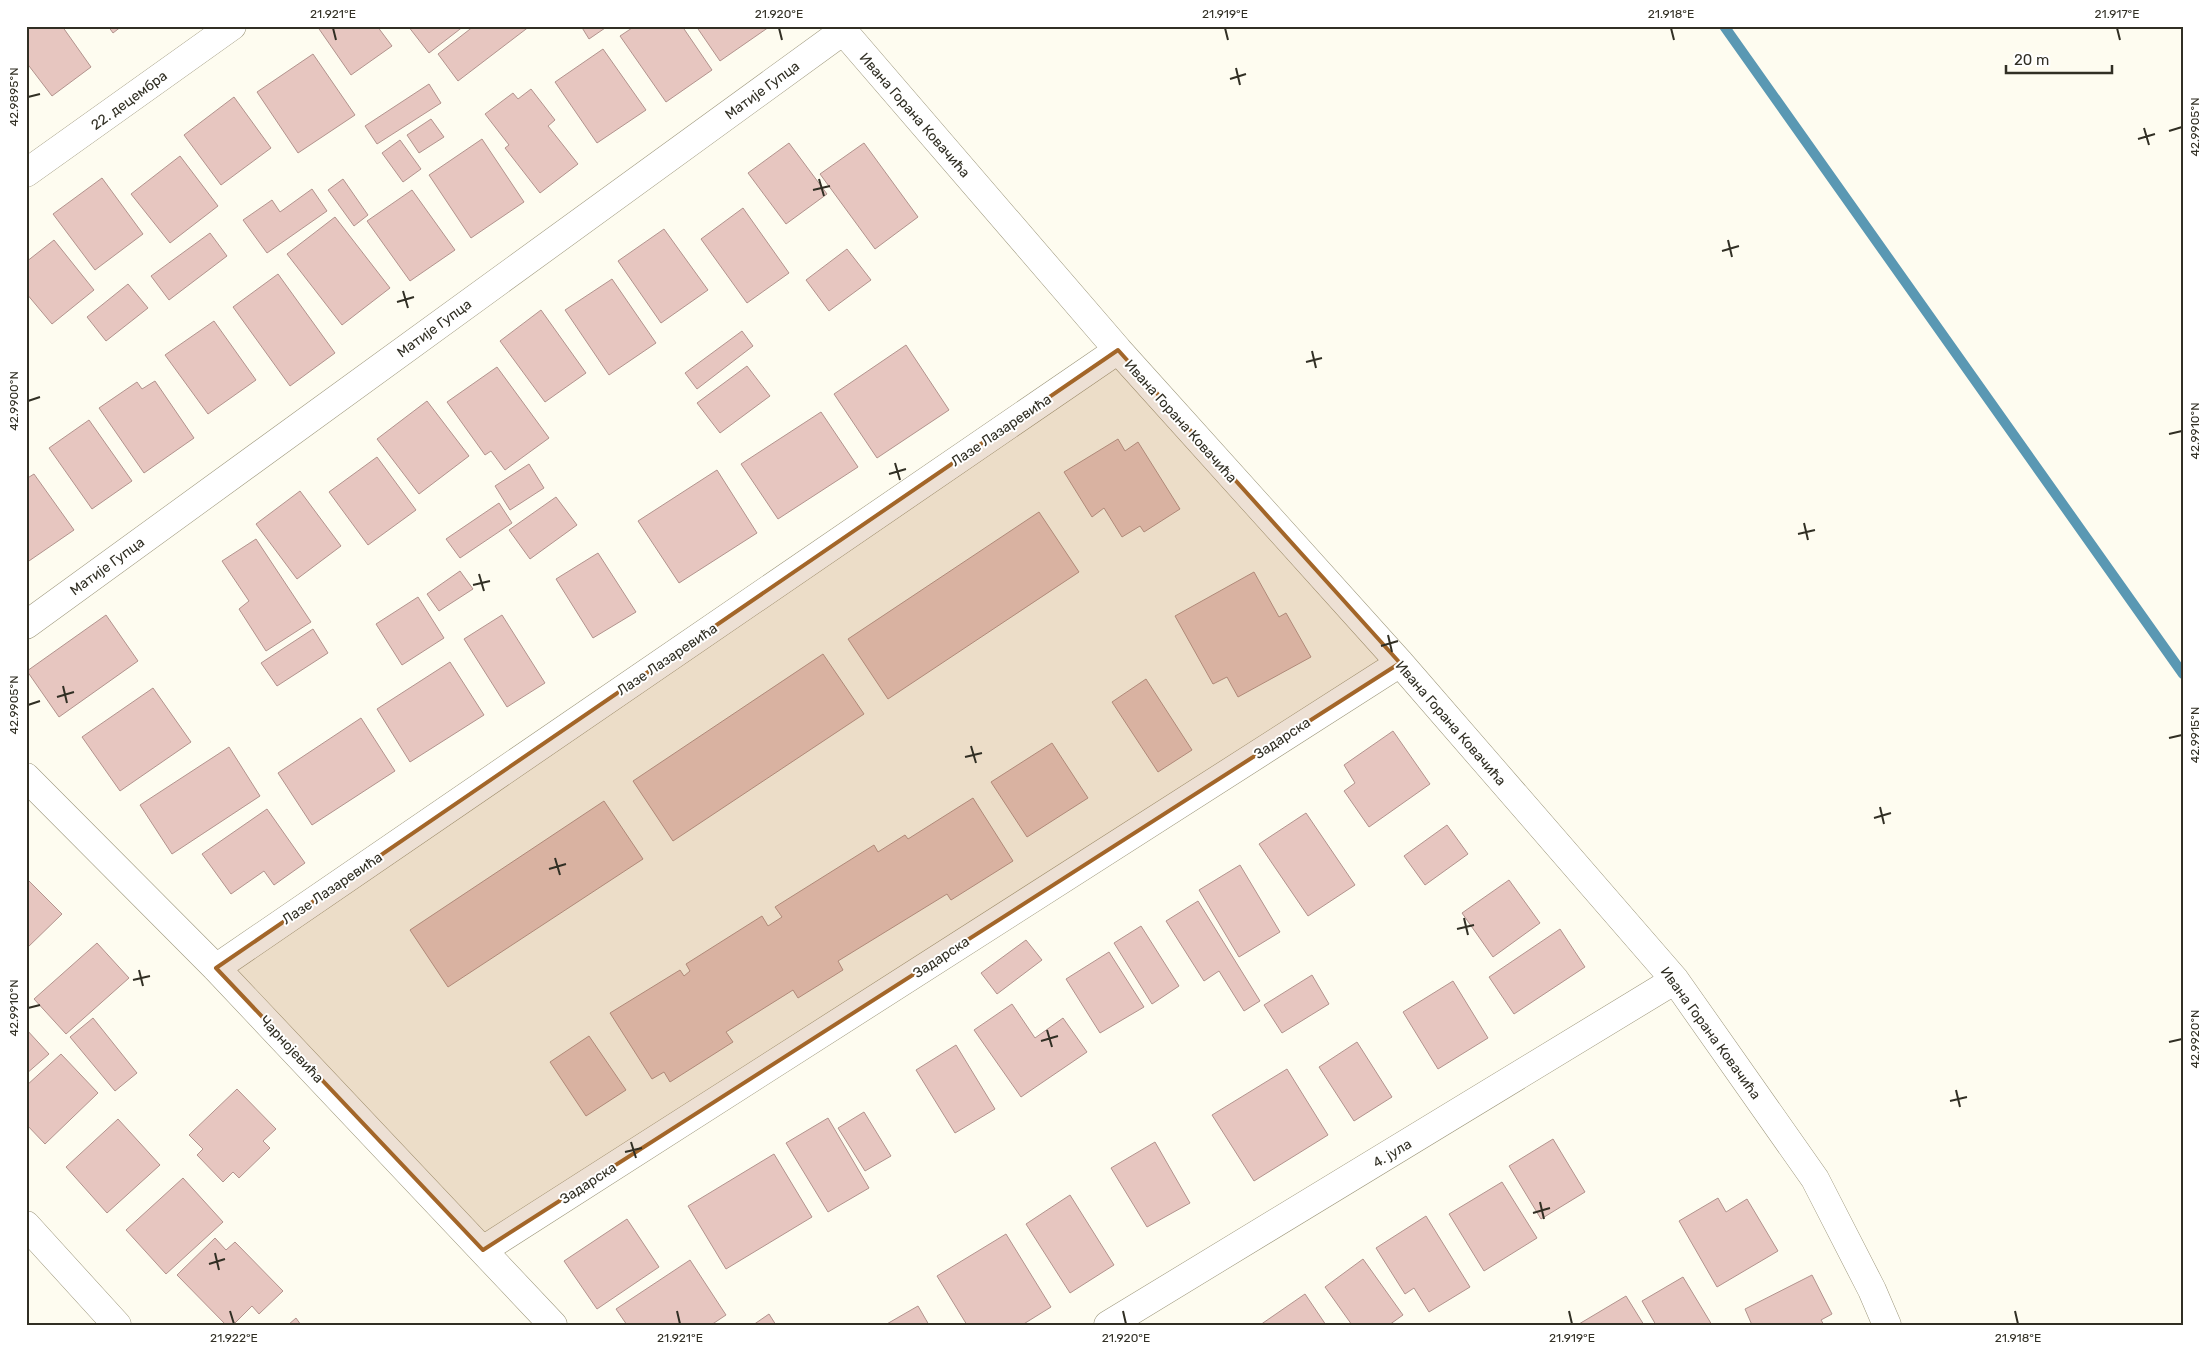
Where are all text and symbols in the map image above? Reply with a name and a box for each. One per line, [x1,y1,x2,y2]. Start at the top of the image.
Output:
text: 21.921°E [310,7,356,21]
text: 21.920°E [755,7,803,21]
text: 21.919°E [1202,7,1248,21]
text: 21.918°E [1648,7,1694,21]
text: 21.917°E [2094,7,2140,21]
scale bar [2006,42,2113,74]
street label: Ивана Горана Ковачића [856,49,973,181]
text: 20 m [2014,51,2049,69]
street label: Матије Гупца [722,58,803,123]
street label: 22. децембра [88,67,171,134]
text: 42.9895°N [7,68,21,126]
text: 42.9905°N [2188,98,2202,156]
street label: Матије Гупца [394,296,475,361]
street label: Ивана Горана Ковачића [1121,356,1240,486]
text: 42.9900°N [7,371,21,431]
street label: Лазе Лазаревића [948,391,1055,470]
text: 42.9910°N [2188,403,2202,459]
street label: Матије Гупца [67,534,148,599]
street label: Лазе Лазаревића [614,620,721,699]
street label: Ивана Горана Ковачића [1392,657,1509,789]
text: 42.9905°N [7,676,21,734]
text: 42.9915°N [2188,707,2202,763]
street label: Задарска [1251,714,1314,763]
street label: Лазе Лазаревића [279,849,386,928]
street label: Задарска [910,933,973,982]
street label: Ивана Горана Ковачића [1657,964,1764,1103]
text: 42.9910°N [7,980,21,1036]
text: 42.9920°N [2188,1010,2202,1068]
street label: Чарнојевића [256,1012,327,1087]
street label: 4. јула [1370,1135,1415,1172]
street label: Задарска [557,1159,620,1208]
text: 21.922°E [210,1331,258,1345]
text: 21.921°E [657,1331,703,1345]
text: 21.920°E [1102,1331,1150,1345]
text: 21.919°E [1549,1331,1595,1345]
text: 21.918°E [1995,1331,2041,1345]

